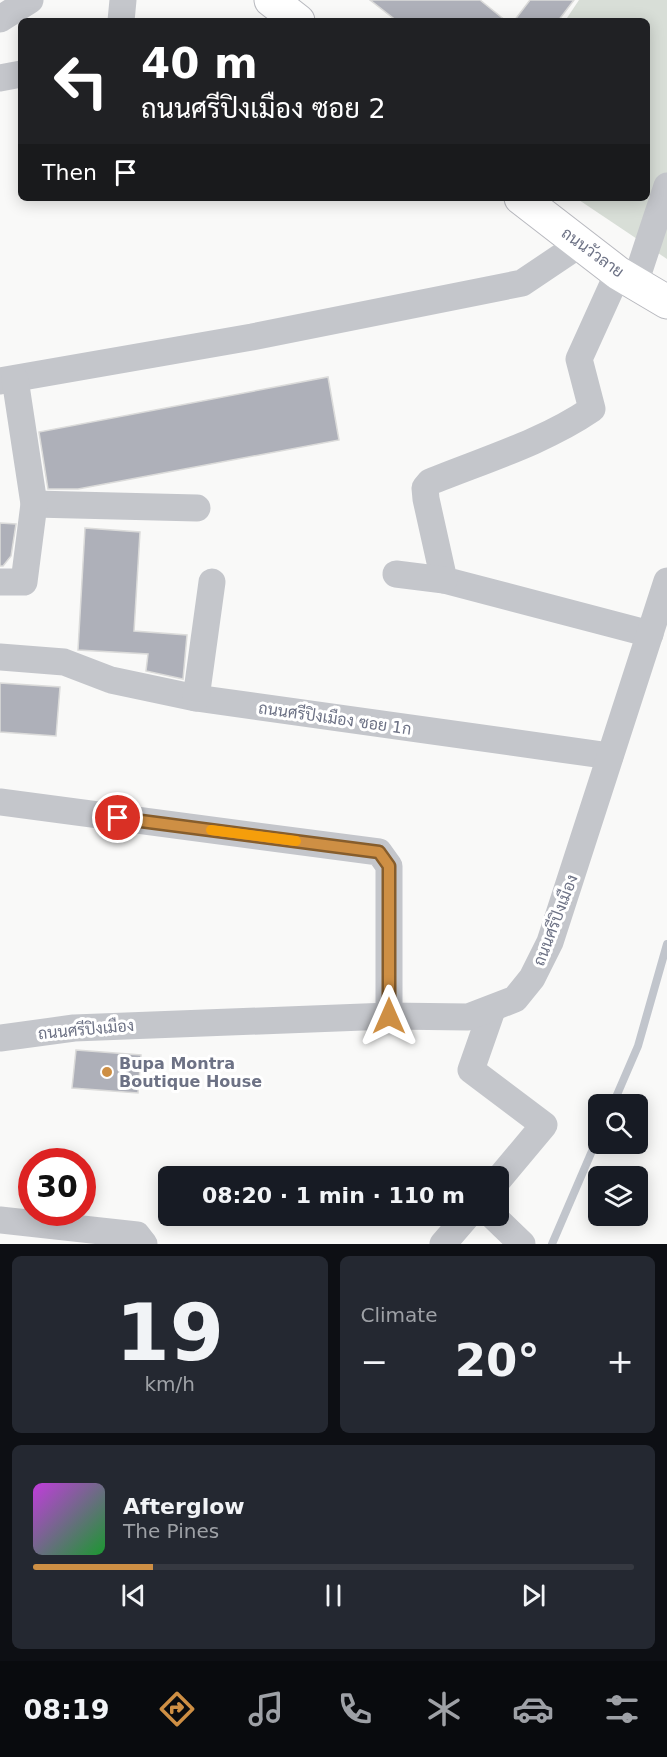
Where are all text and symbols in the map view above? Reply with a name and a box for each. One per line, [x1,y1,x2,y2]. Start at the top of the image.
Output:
text: 40 m [141,39,258,88]
icon: left [42,42,120,120]
text: ถนนศรีปิงเมือง ซอย 2 [141,93,386,124]
icon: arrive [109,156,142,189]
text: Then [42,160,97,185]
street label: ถนนวัวลาย [558,223,628,281]
street label: ถนนศรีปิงเมือง ซอย 1ก [257,696,413,739]
pin [92,792,143,843]
icon: arrive [101,801,134,834]
street label: ถนนศรีปิงเมือง [527,871,582,969]
position arrow [357,984,421,1048]
street label: ถนนศรีปิงเมือง [37,1014,135,1043]
place label: Bupa Montra Boutique House [119,1054,262,1091]
marker: Bupa Montra Boutique House [100,1065,114,1079]
map controls [588,1094,648,1226]
button: search [588,1094,648,1154]
speed limit sign: 30 [18,1148,96,1226]
button: layers [588,1166,648,1226]
text: 08:20 · 1 min · 110 m [202,1183,465,1208]
text: 19 [115,1288,224,1378]
text: Climate [361,1303,437,1327]
text: 20° [455,1334,540,1387]
text: − [361,1342,388,1381]
text: + [606,1342,634,1381]
text: km/h [145,1372,195,1396]
text: Afterglow [123,1494,245,1519]
text: The Pines [123,1519,219,1543]
icon: previous [117,1579,150,1612]
icon: pause [317,1579,350,1612]
icon: next [517,1579,550,1612]
icon: directions [156,1688,198,1730]
icon: music [245,1688,287,1730]
icon: phone [334,1688,376,1730]
icon: climate [423,1688,465,1730]
icon: car [512,1688,554,1730]
icon: filters [601,1688,643,1730]
text: 08:19 [24,1694,109,1725]

